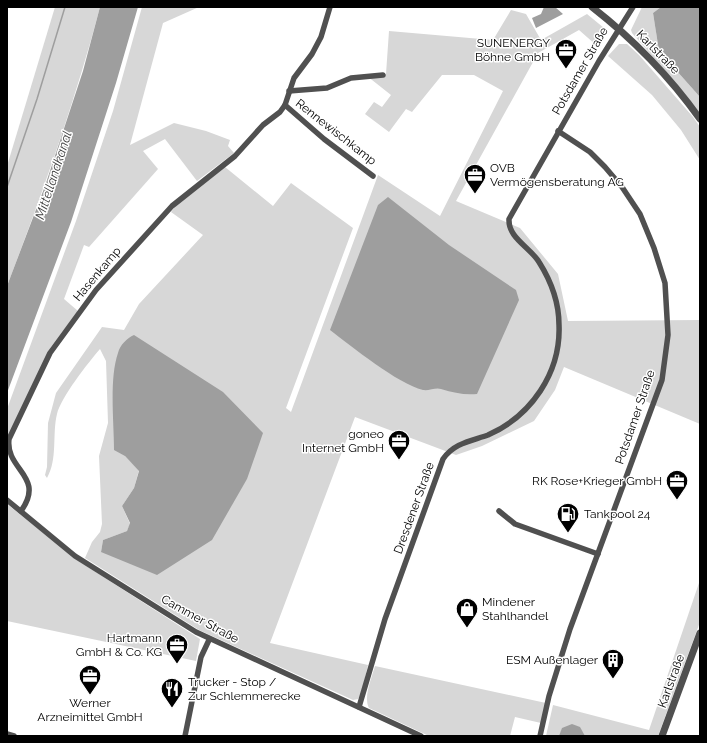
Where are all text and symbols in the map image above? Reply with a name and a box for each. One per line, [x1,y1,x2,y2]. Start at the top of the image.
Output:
street label: Potsdamer Straße [549,25,611,117]
street label: Karlstraße [634,27,682,77]
place label: SUNENERGY Böhne GmbH [475,36,550,64]
office icon: SUNENERGY Böhne GmbH [553,37,579,70]
street label: Rennewischkamp [293,96,379,168]
water label: Mittellandkanal [32,129,75,221]
place label: OVB Vermögensberatung AG [490,161,624,189]
office icon: OVB Vermögensberatung AG [462,162,488,195]
street label: Hasenkamp [70,244,124,304]
street label: Potsdamer Straße [612,368,658,466]
place label: goneo Internet GmbH [302,427,384,455]
office icon: goneo Internet GmbH [386,428,412,461]
street label: Dresdener Straße [391,460,437,556]
office icon: RK Rose+Krieger GmbH [664,468,690,501]
place label: RK Rose+Krieger GmbH [532,474,662,488]
fuel station icon: Tankpool 24 [555,501,581,534]
place label: Tankpool 24 [584,507,651,521]
street label: Cammer Straße [159,592,241,646]
place label: Mindener Stahlhandel [482,595,549,623]
shop icon: Mindener Stahlhandel [454,596,480,629]
place label: Hartmann GmbH & Co. KG [76,631,162,659]
office icon: Hartmann GmbH & Co. KG [164,632,190,665]
building icon: ESM Außenlager [600,647,626,680]
street label: Karlstraße [655,652,687,710]
place label: ESM Außenlager [506,653,599,667]
office icon: Werner Arzneimittel GmbH [77,663,103,696]
place label: Trucker - Stop / Zur Schlemmerecke [188,675,301,703]
restaurant icon: Trucker - Stop / Zur Schlemmerecke [159,676,185,709]
place label: Werner Arzneimittel GmbH [37,696,143,724]

